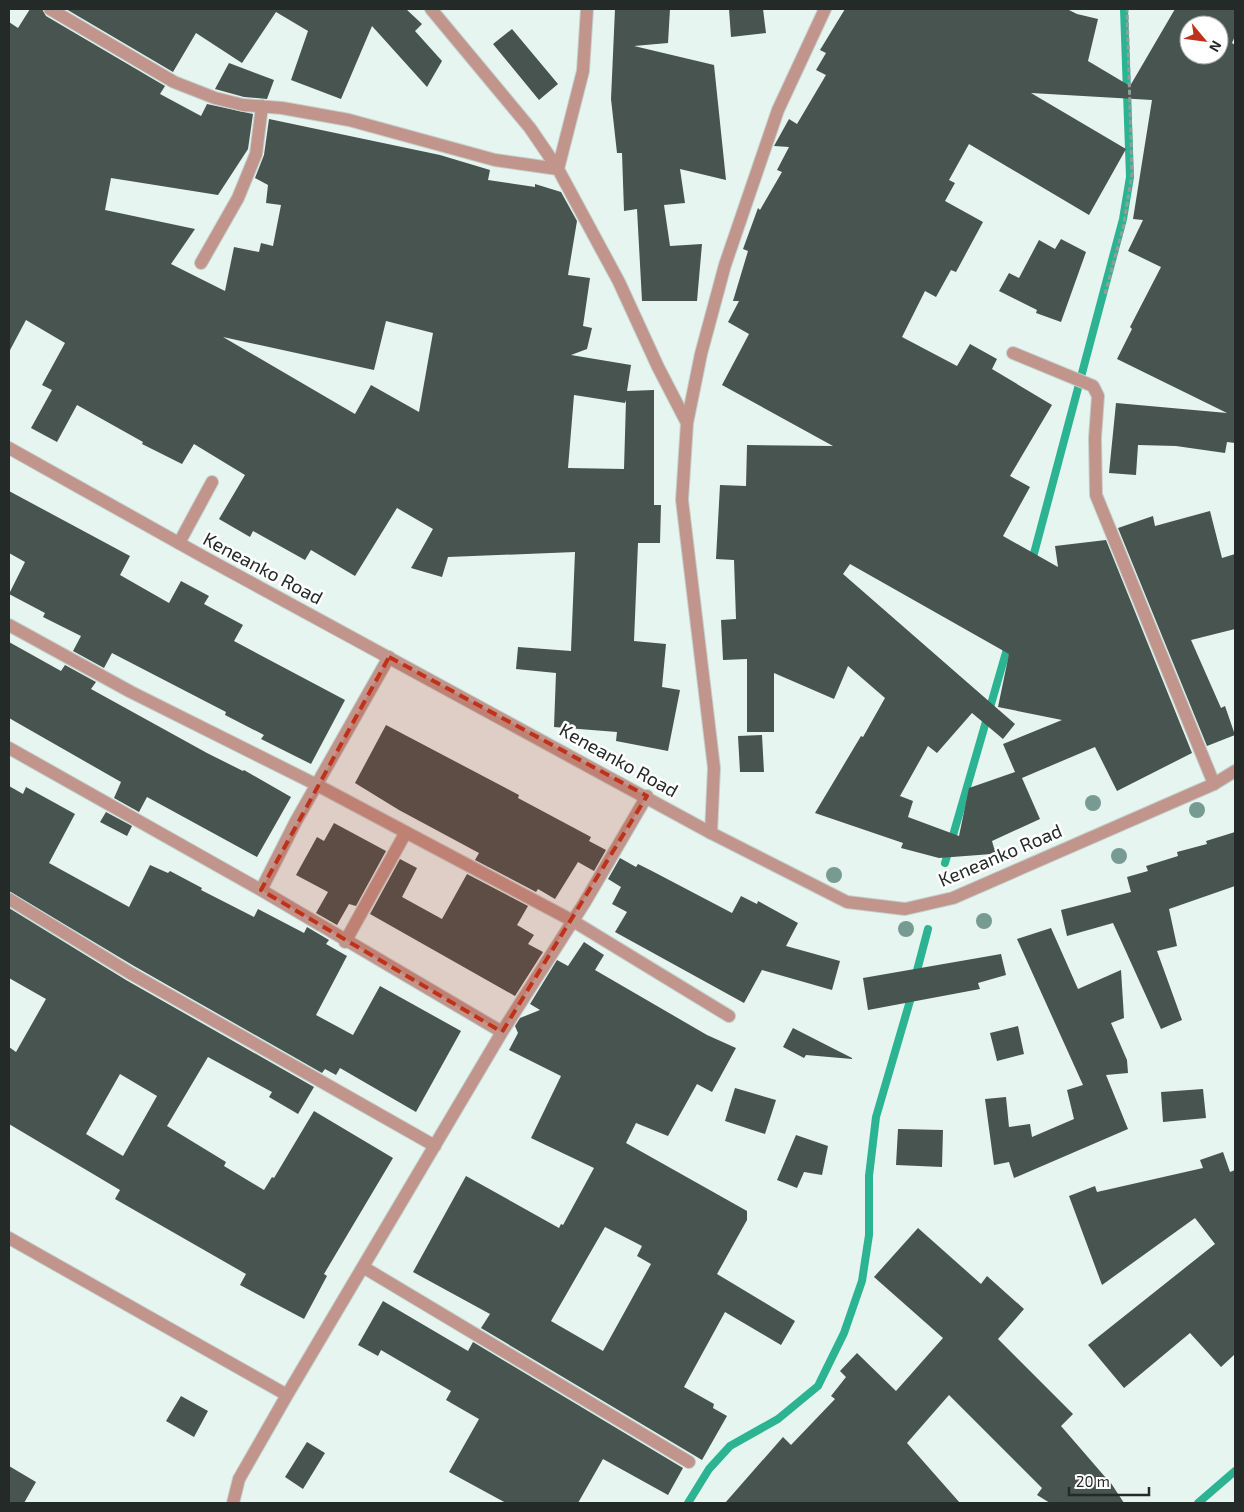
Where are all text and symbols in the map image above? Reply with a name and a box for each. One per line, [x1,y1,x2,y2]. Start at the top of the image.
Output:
north arrow [1179,15,1229,65]
text: N [1206,38,1226,55]
street label: Keneanko Road [200,526,327,609]
street label: Keneanko Road [556,717,683,802]
street label: Keneanko Road [935,818,1065,891]
scale bar [1069,1464,1149,1496]
text: 20 m [1076,1472,1110,1490]

